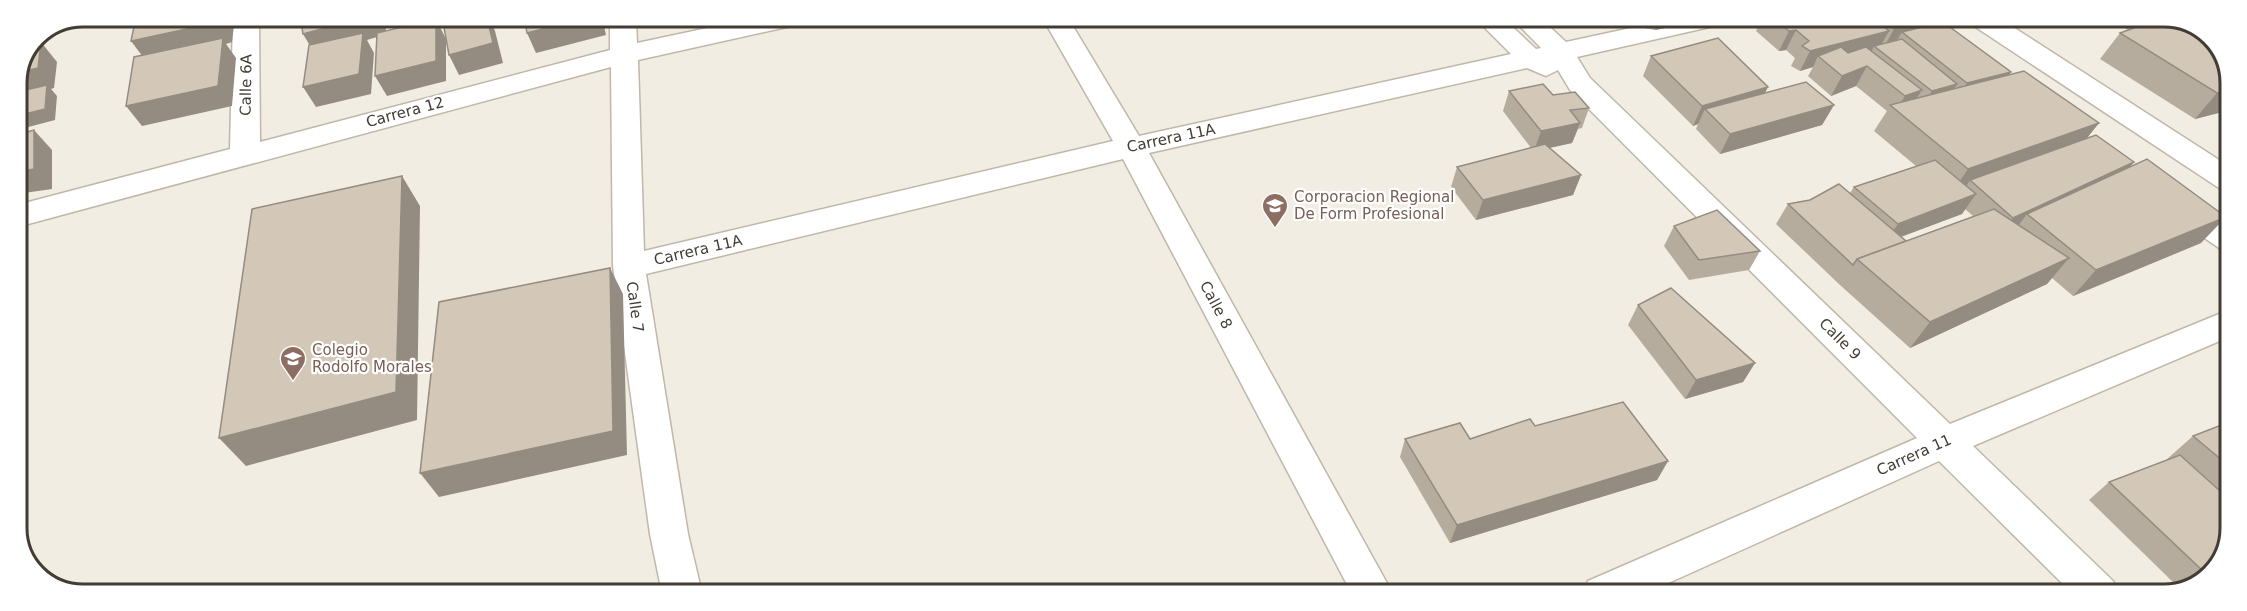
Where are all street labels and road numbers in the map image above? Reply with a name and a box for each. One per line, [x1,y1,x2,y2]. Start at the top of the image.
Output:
street label: Calle 6A [236,53,256,116]
street label: Carrera 12 [364,93,446,131]
street label: Carrera 11A [1125,120,1218,156]
street label: Carrera 11A [652,231,745,269]
street label: Calle 8 [1196,278,1236,332]
street label: Calle 7 [623,280,647,334]
street label: Calle 9 [1815,314,1865,364]
street label: Carrera 11 [1874,431,1954,479]

